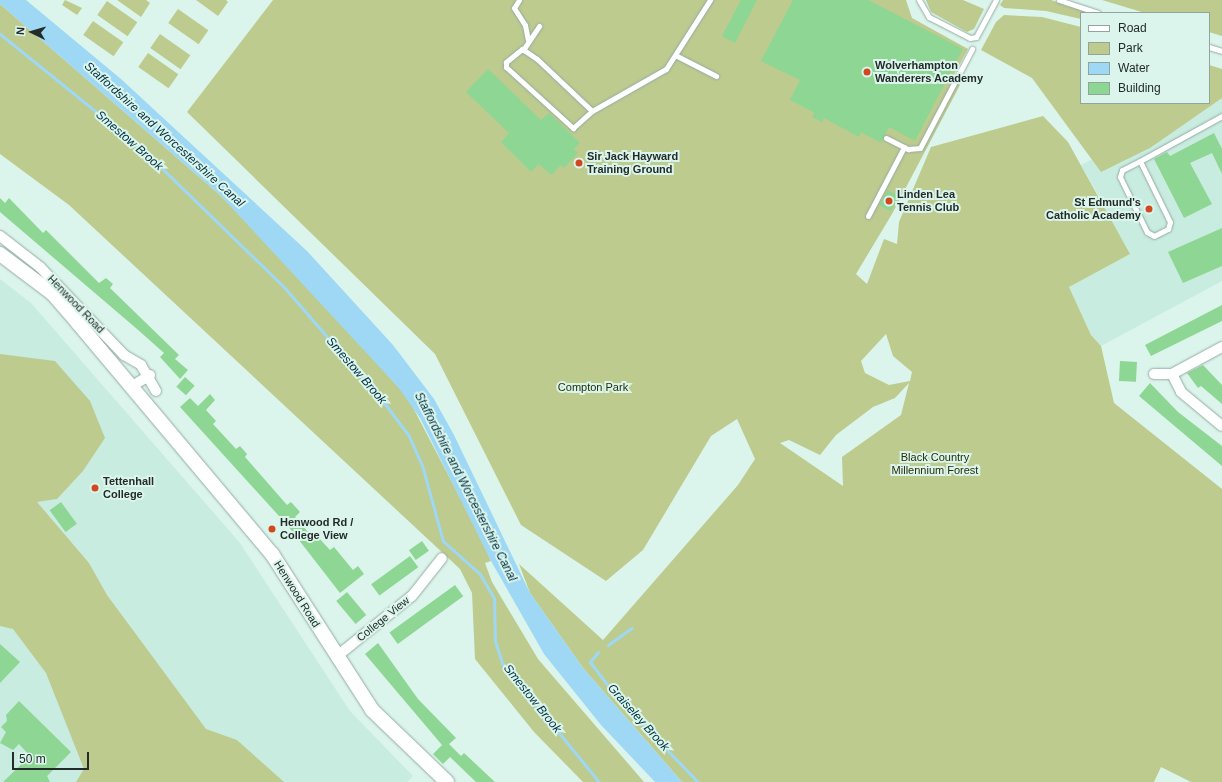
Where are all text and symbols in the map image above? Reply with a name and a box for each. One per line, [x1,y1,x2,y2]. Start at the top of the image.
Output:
north arrow [12,12,52,52]
legend [1080,12,1210,104]
text: Road [1118,21,1147,35]
text: N [14,26,26,35]
text: Park [1118,41,1143,55]
water label: Staffordshire and Worcestershire Canal [81,59,247,211]
place label: Wolverhampton Wanderers Academy [875,59,983,85]
text: Water [1118,61,1150,75]
marker: Wolverhampton Wanderers Academy [862,67,872,77]
text: Building [1118,81,1161,95]
water label: Smestow Brook [93,108,165,174]
place label: Sir Jack Hayward Training Ground [587,150,678,176]
marker: Sir Jack Hayward Training Ground [574,158,584,168]
place label: Linden Lea Tennis Club [897,188,959,214]
marker: Linden Lea Tennis Club [884,196,894,206]
place label: St Edmund's Catholic Academy [1046,196,1141,222]
marker: St Edmund's Catholic Academy [1144,204,1154,214]
street label: Henwood Road [45,272,107,336]
water label: Smestow Brook [323,335,389,407]
park label: Compton Park [558,380,628,394]
water label: Staffordshire and Worcestershire Canal [411,390,519,584]
park label: Black Country Millennium Forest [892,451,978,477]
place label: Tettenhall College [103,475,154,501]
marker: Tettenhall College [90,483,100,493]
place label: Henwood Rd / College View [280,516,353,542]
marker: Henwood Rd / College View [267,524,277,534]
street label: Henwood Road [271,558,323,630]
street label: College View [354,594,412,644]
water label: Smestow Brook [500,662,564,736]
water label: Graiseley Brook [604,681,672,755]
scale bar [14,744,91,770]
text: 50 m [19,752,46,766]

